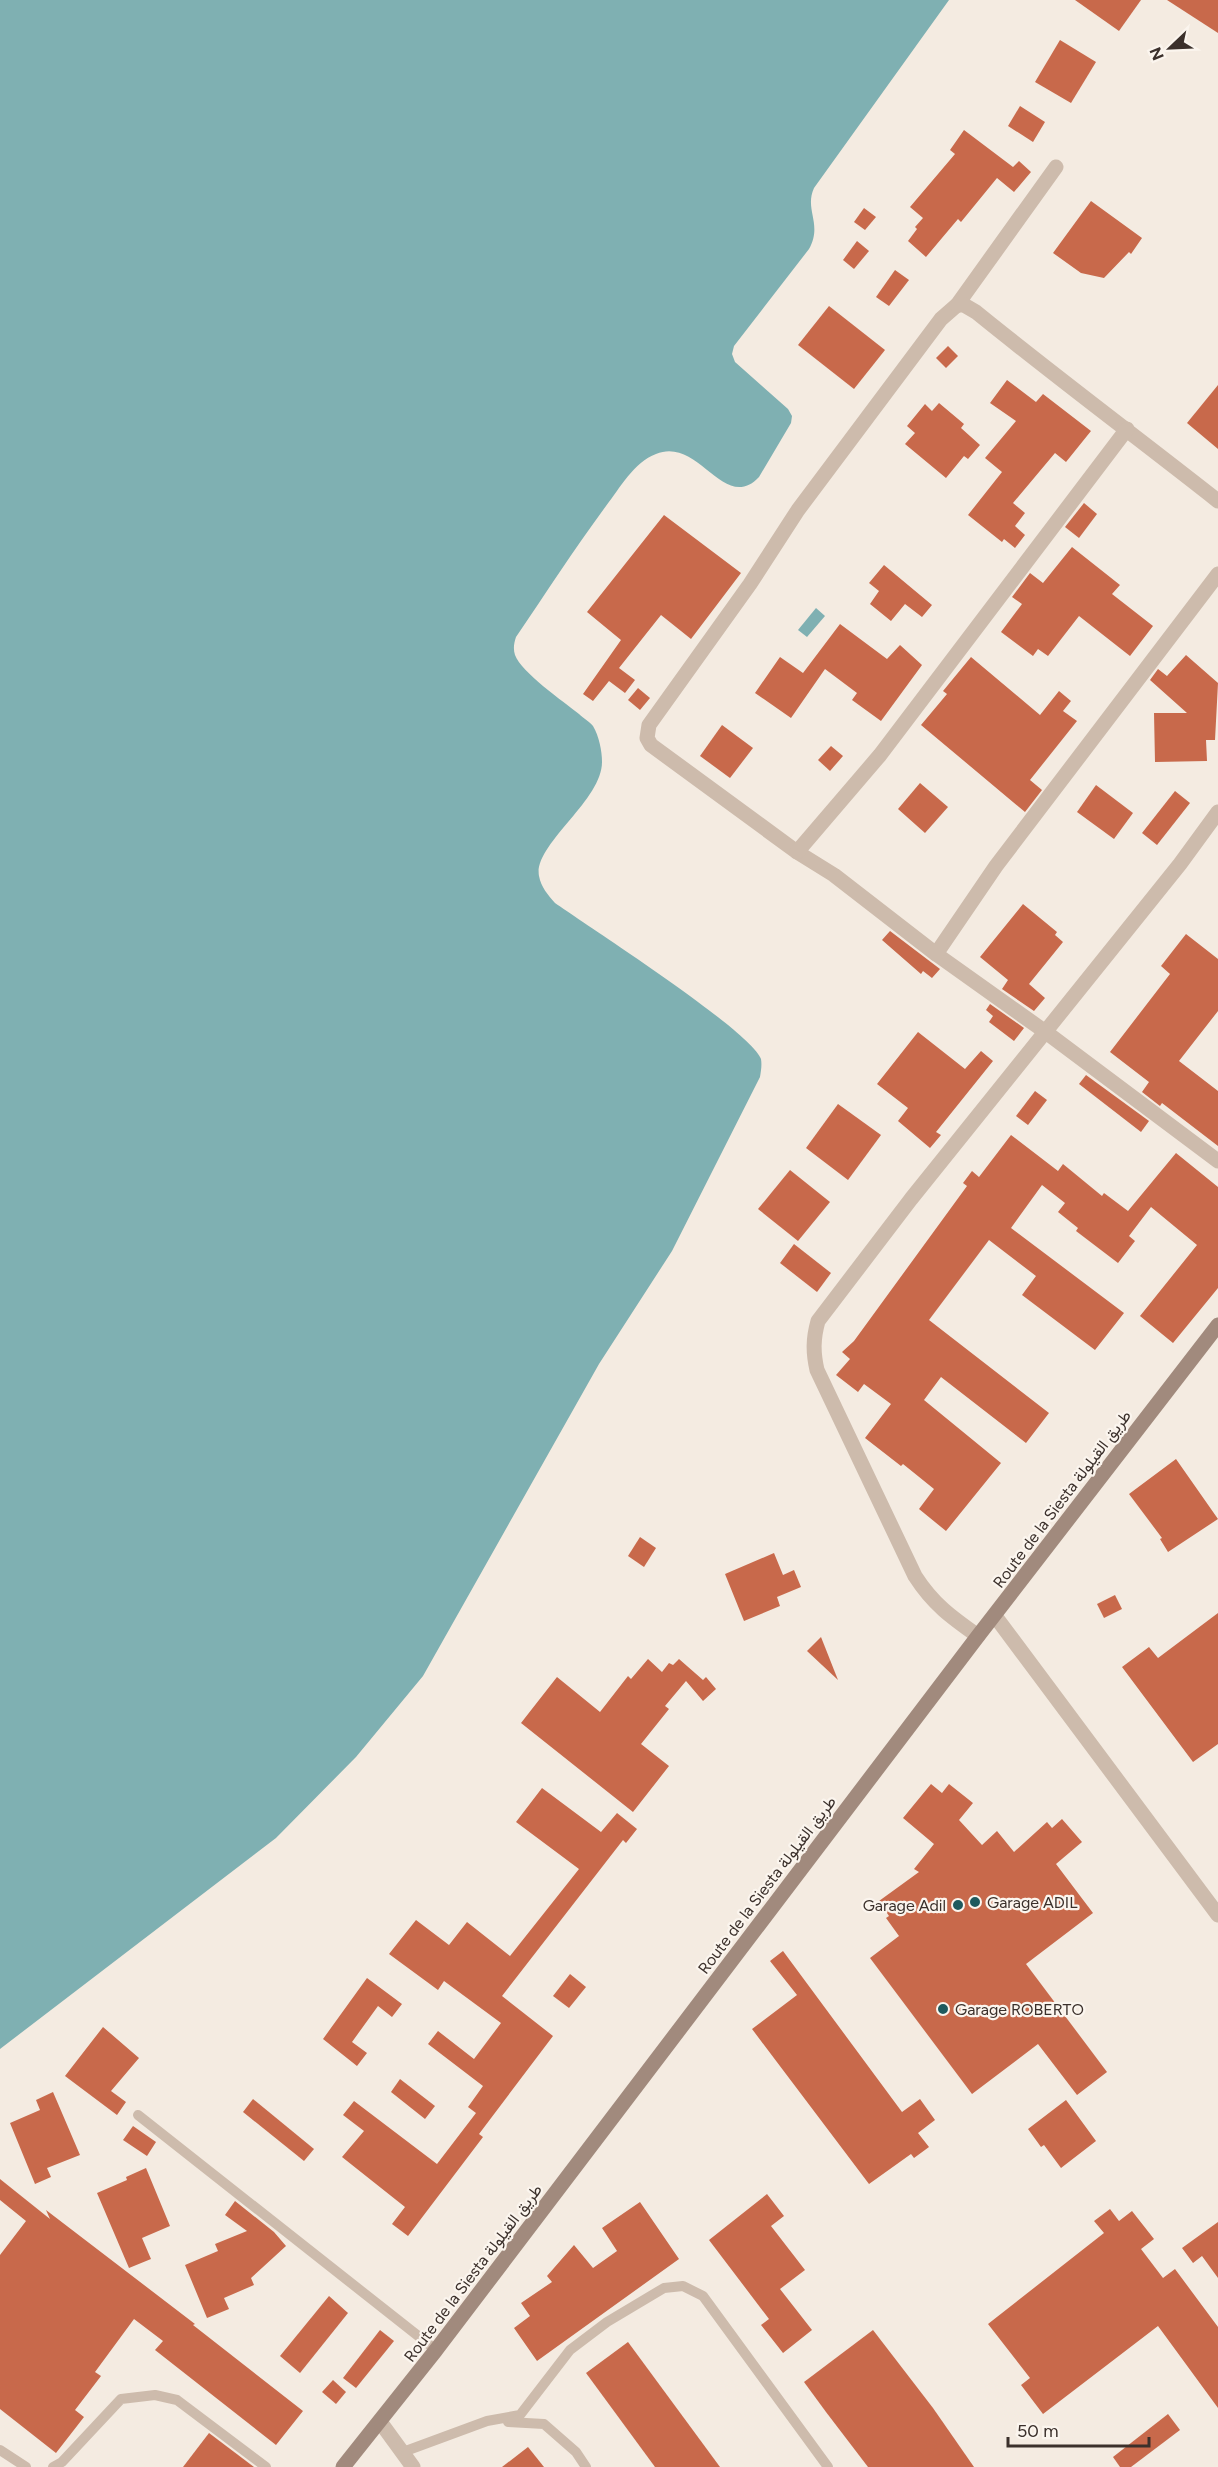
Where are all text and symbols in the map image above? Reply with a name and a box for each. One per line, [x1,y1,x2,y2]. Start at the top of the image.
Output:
north arrow [1140,18,1200,78]
text: N [1145,44,1168,63]
street label: Route de la Siesta طريق القيلولة [989,1406,1136,1592]
street label: Route de la Siesta طريق القيلولة [694,1792,841,1978]
place label: Garage ADIL [987,1893,1078,1912]
marker: Garage ADIL [968,1895,982,1909]
place label: Garage Adil [863,1896,946,1915]
marker: Garage Adil [951,1898,965,1912]
place label: Garage ROBERTO [955,2000,1084,2019]
marker: Garage ROBERTO [936,2002,950,2016]
street label: Route de la Siesta طريق القيلولة [400,2180,547,2366]
scale bar [1008,2410,1149,2448]
text: 50 m [1017,2420,1059,2442]

